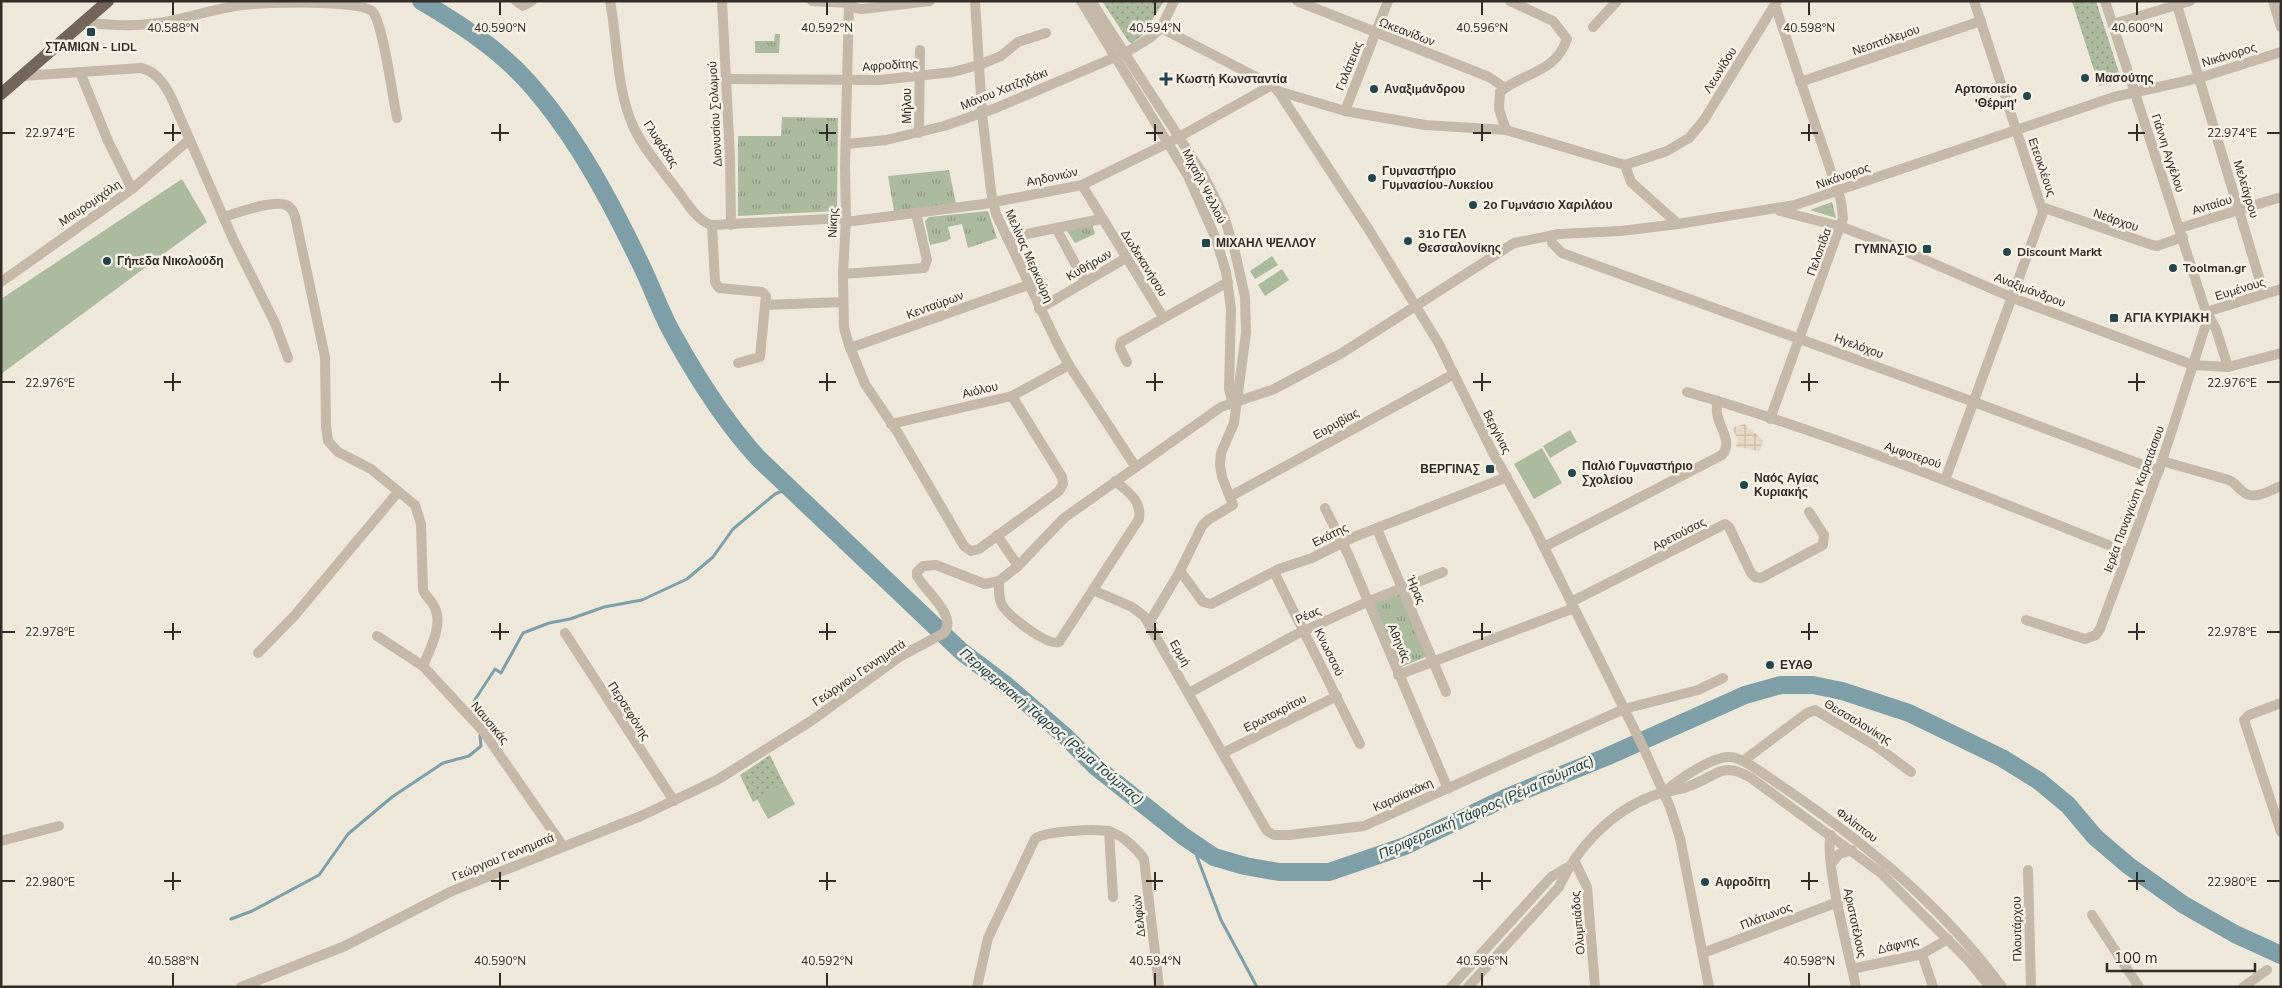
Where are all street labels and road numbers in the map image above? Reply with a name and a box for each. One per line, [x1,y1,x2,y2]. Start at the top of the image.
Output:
street label: Ωκεανίδων [1377,14,1437,50]
street label: Νεοπτόλεμου [1850,21,1922,59]
street label: Γαλάτειας [1332,39,1366,93]
street label: Νικάνορος [2200,39,2258,71]
street label: Λεωνίδου [1700,44,1740,96]
street label: Αφροδίτης [862,55,919,75]
street label: Διονυσίου Σολωμού [704,61,726,167]
street label: Μάνου Χατζηδάκι [958,64,1050,114]
street label: Μήλου [899,88,915,124]
street label: Γιάννη Αγγέλου [2148,112,2188,194]
street label: Γλυφάδας [640,117,682,171]
street label: Ετεοκλέους [2024,135,2060,199]
street label: Μιχαήλ Ψελλού [1178,146,1230,226]
street label: Μελεάγρου [2230,158,2262,220]
street label: Νικάνορος [1814,159,1872,193]
street label: Αηδονιών [1025,164,1079,190]
street label: Μαυρομιχάλη [56,176,124,230]
street label: Ανταίου [2190,191,2234,219]
street label: Νεάρχου [2091,205,2141,235]
street label: Νίκης [824,207,842,238]
street label: Μελίνας Μερκούρη [1001,207,1057,305]
street label: Δωδεκανήσου [1117,226,1171,300]
street label: Πελοπίδα [1803,226,1835,278]
street label: Κυθήρων [1063,246,1115,284]
street label: Αναξιμάνδρου [1992,269,2068,311]
street label: Ευμένους [2213,274,2267,304]
street label: Κενταύρων [904,287,966,323]
street label: Ηγελόχου [1832,330,1886,362]
street label: Αιόλου [961,378,999,402]
street label: Ευρυβίας [1310,405,1362,443]
street label: Βεργίνας [1479,407,1515,457]
street label: Ιερέα Παναγιώτη Καρατάσιου [2100,423,2168,575]
street label: Αμφοτερού [1882,438,1944,472]
street label: Αρετούσας [1649,514,1709,554]
street label: Εκάτης [1309,519,1351,551]
street label: Ήρας [1402,572,1429,607]
street label: Ρέας [1293,602,1323,628]
street label: Αθηνάς [1384,621,1414,665]
street label: Κνωσσού [1311,625,1347,679]
street label: Γεώργιου Γεννηματά [809,636,909,710]
street label: Ερμή [1166,637,1194,669]
street label: Περσεφόνης [604,679,654,743]
street label: Ερωτοκρίτου [1241,690,1309,736]
street label: Θεσσαλονίκης [1821,696,1895,749]
street label: Ναυσικάς [468,698,513,748]
street label: Καραϊσκάκη [1370,775,1436,815]
street label: Φιλίππου [1833,804,1881,846]
street label: Γεώργιου Γεννηματά [449,829,557,885]
street label: Αριστοτέλους [1840,887,1870,960]
street label: Ολυμπιάδος [1567,890,1589,956]
street label: Δελφών [1129,894,1149,938]
street label: Πλουτάρχου [2008,896,2026,962]
street label: Πλάτωνος [1738,899,1794,933]
street label: Δάφνης [1876,932,1920,958]

